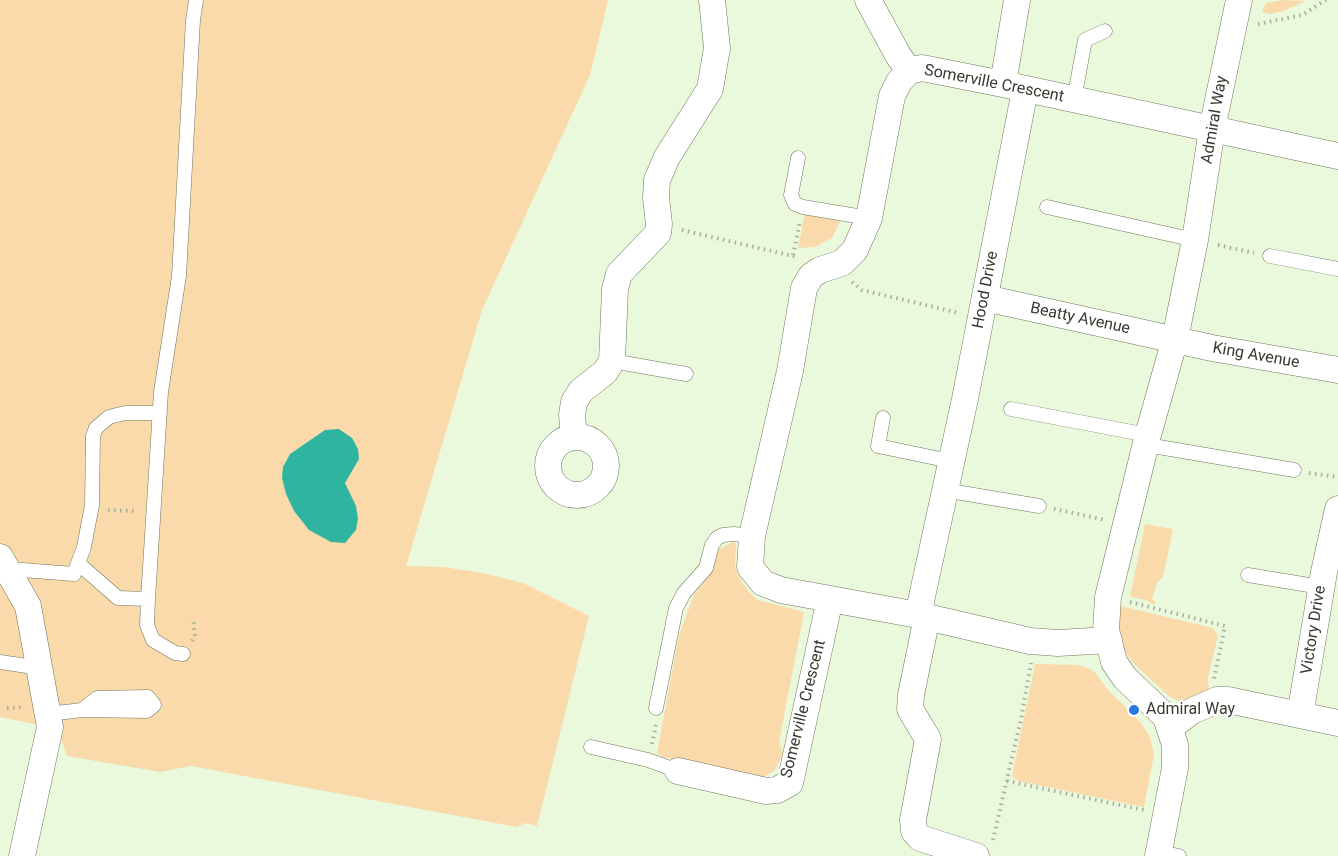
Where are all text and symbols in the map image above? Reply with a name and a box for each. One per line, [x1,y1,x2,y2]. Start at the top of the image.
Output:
street label: Somerville Crescent [923,61,1065,107]
street label: Admiral Way [1198,74,1232,166]
street label: Hood Drive [969,250,1003,330]
street label: Beatty Avenue [1028,299,1132,339]
street label: King Avenue [1211,339,1301,373]
street label: Victory Drive [1298,584,1330,676]
street label: Somerville Crescent [778,638,830,780]
place label: Admiral Way [1146,700,1235,720]
marker: Admiral Way [1127,703,1141,717]

